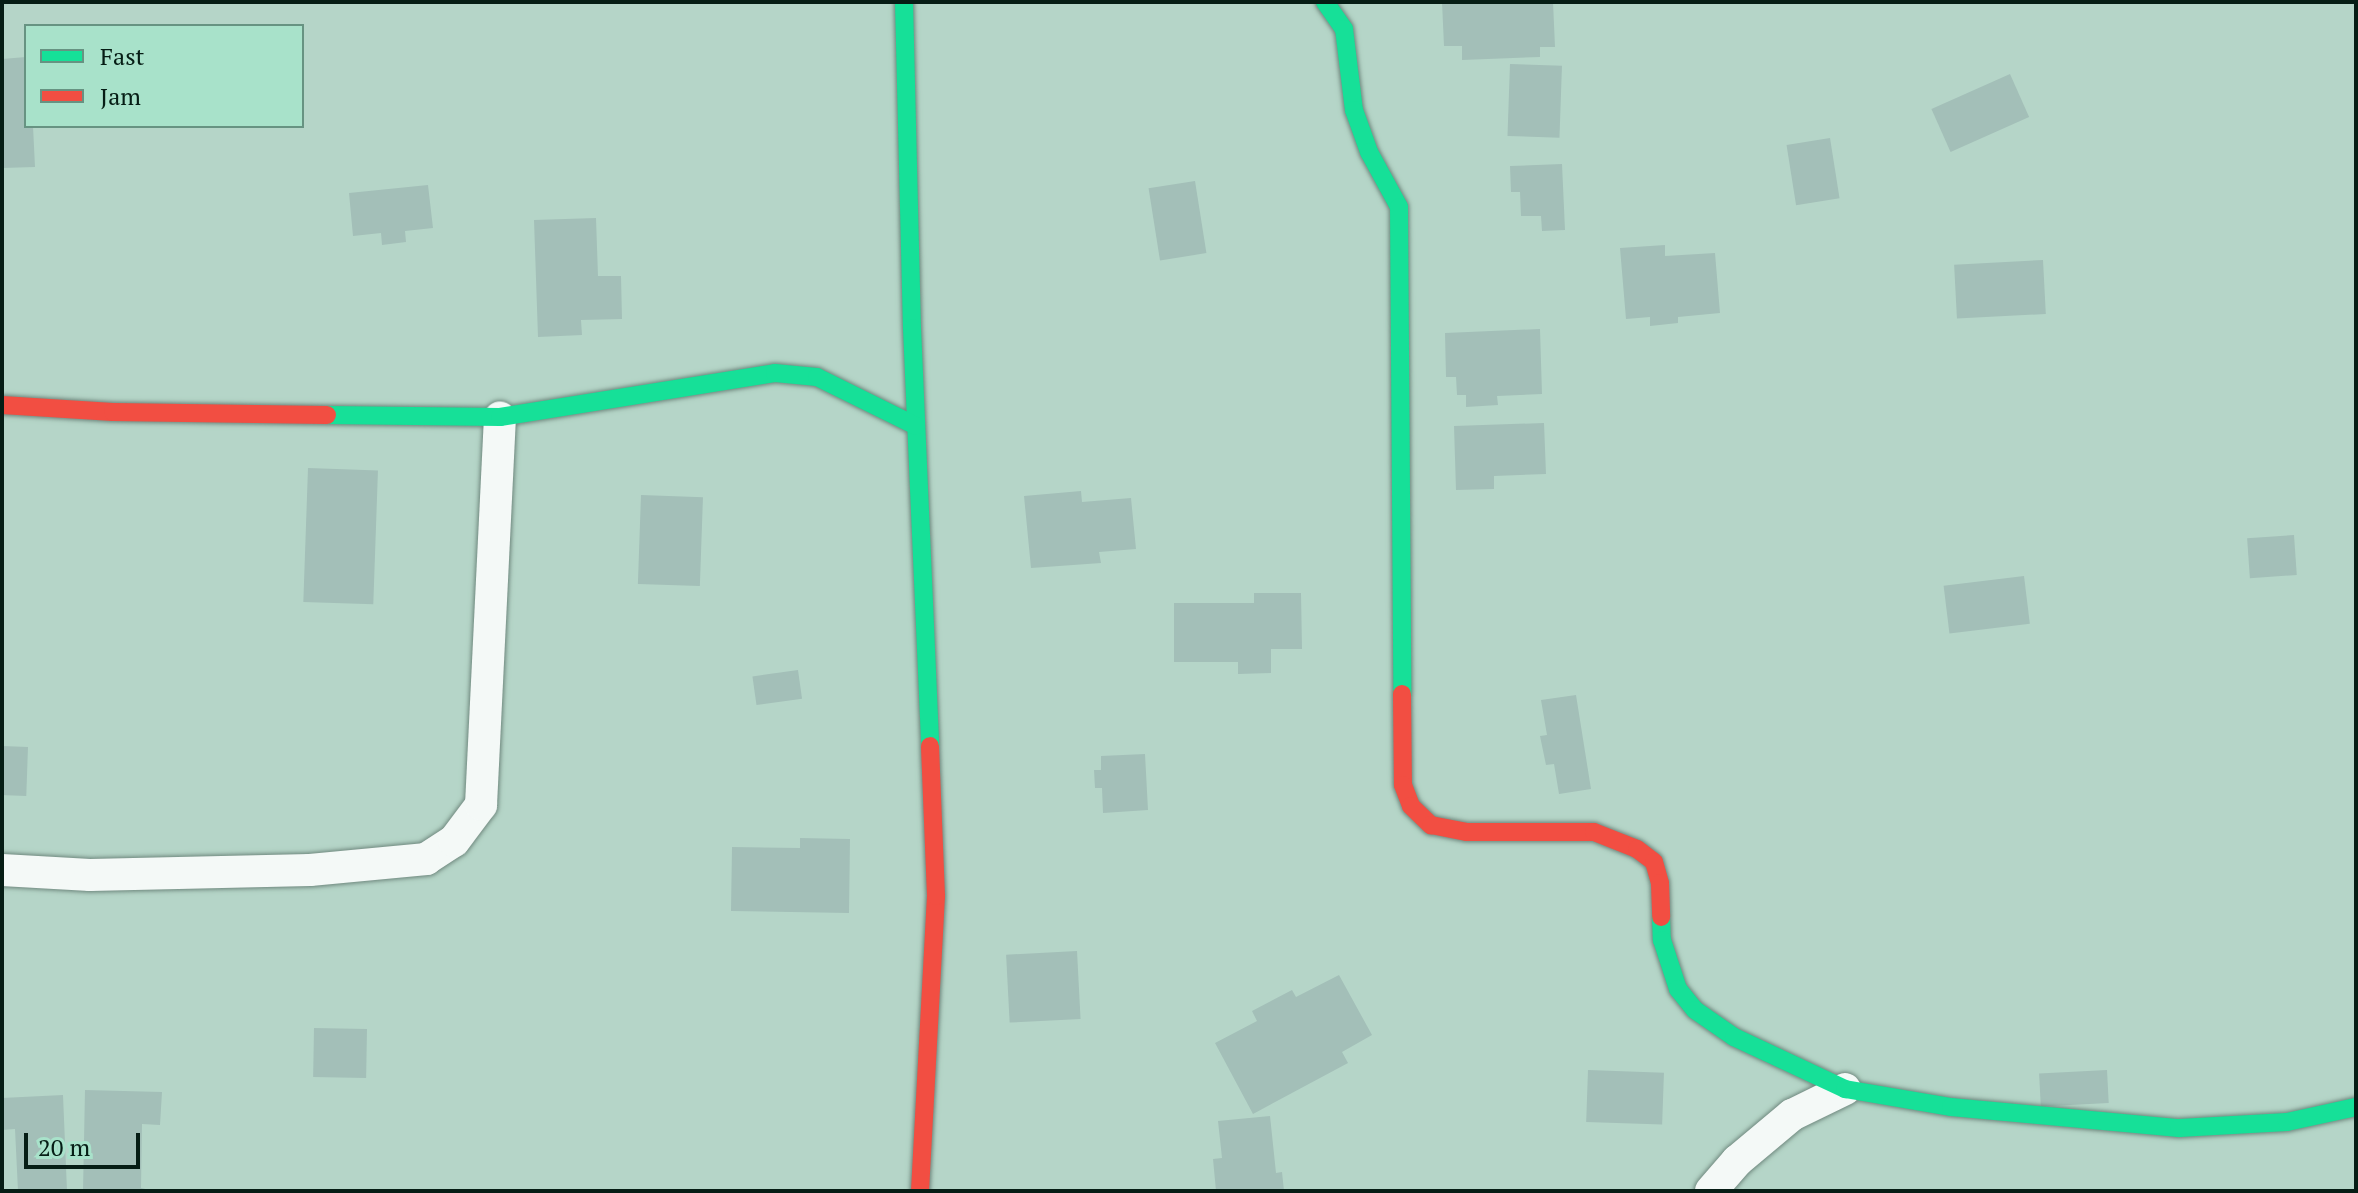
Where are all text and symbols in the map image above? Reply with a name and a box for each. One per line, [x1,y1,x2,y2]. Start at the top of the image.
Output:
legend [24,24,304,128]
text: Fast [100,40,144,72]
text: Jam [100,80,141,112]
scale bar [28,1117,144,1167]
text: 20 m [38,1131,90,1163]

